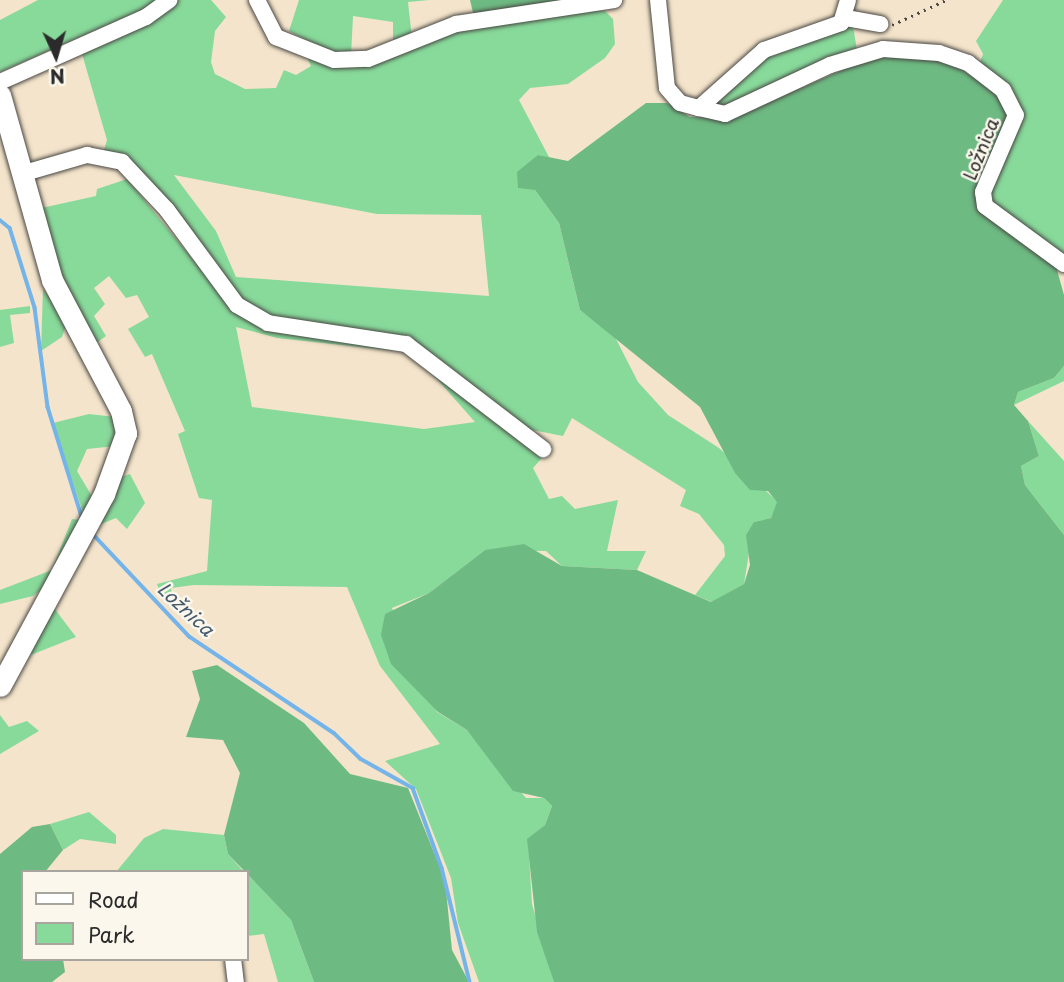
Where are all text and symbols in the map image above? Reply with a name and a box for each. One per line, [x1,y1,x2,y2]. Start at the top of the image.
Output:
north arrow [21,21,91,91]
text: N [49,62,66,91]
street label: Ložnica [959,115,1003,183]
water label: Ložnica [153,577,219,641]
legend [21,870,248,961]
text: Road [88,883,139,915]
text: Park [88,918,135,950]

